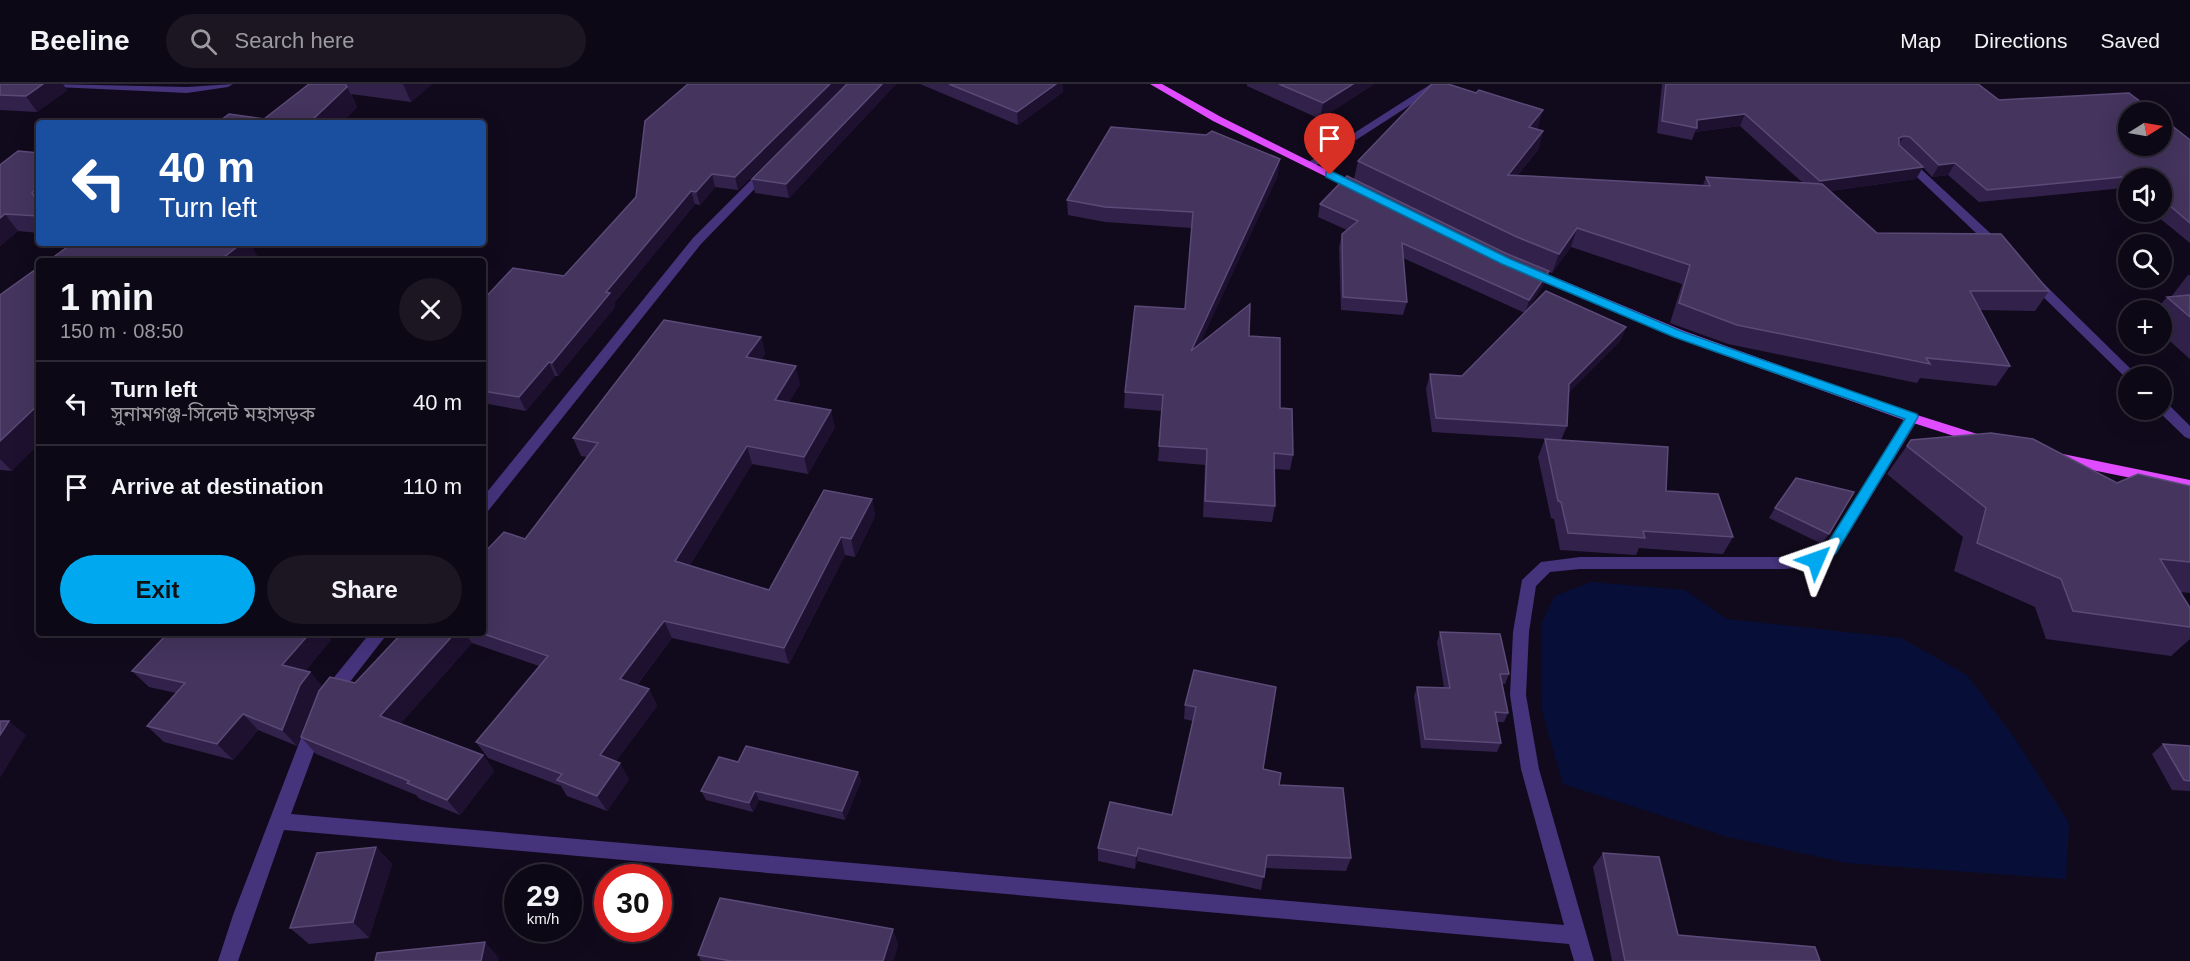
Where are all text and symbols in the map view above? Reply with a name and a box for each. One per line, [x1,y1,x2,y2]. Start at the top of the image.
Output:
search box [166,14,586,68]
text: Beeline [30,25,130,56]
icon: search [187,25,220,58]
text: Search here [235,28,354,53]
text: Map [1900,29,1941,52]
text: Directions [1974,29,2067,52]
text: Saved [2100,29,2160,52]
north arrow [2118,102,2172,156]
map controls [2118,102,2172,420]
pin [1304,113,1355,175]
icon: arrive [1313,122,1346,155]
icon: left [60,144,138,222]
text: 40 m [159,144,255,191]
button: sound [2118,168,2172,222]
text: Turn left [159,193,257,223]
button: search [2118,234,2172,288]
text: 1 min [60,277,154,318]
button: close [399,278,462,341]
button: + [2118,300,2172,354]
text: 150 m · 08:50 [60,320,183,342]
button: − [2118,366,2172,420]
text: Turn left [111,377,197,402]
icon: left [60,387,93,420]
text: 40 m [413,390,462,415]
text: সুনামগঞ্জ-সিলেট মহাসড়ক [111,403,315,425]
icon: arrive [60,471,93,504]
text: Arrive at destination [111,474,324,499]
text: 110 m [402,474,462,499]
position arrow [1784,528,1848,592]
button: Exit [60,555,255,624]
button: Share [267,555,462,624]
speed limit sign: 30 [594,864,672,942]
text: 29 [526,879,560,912]
text: km/h [527,910,559,927]

